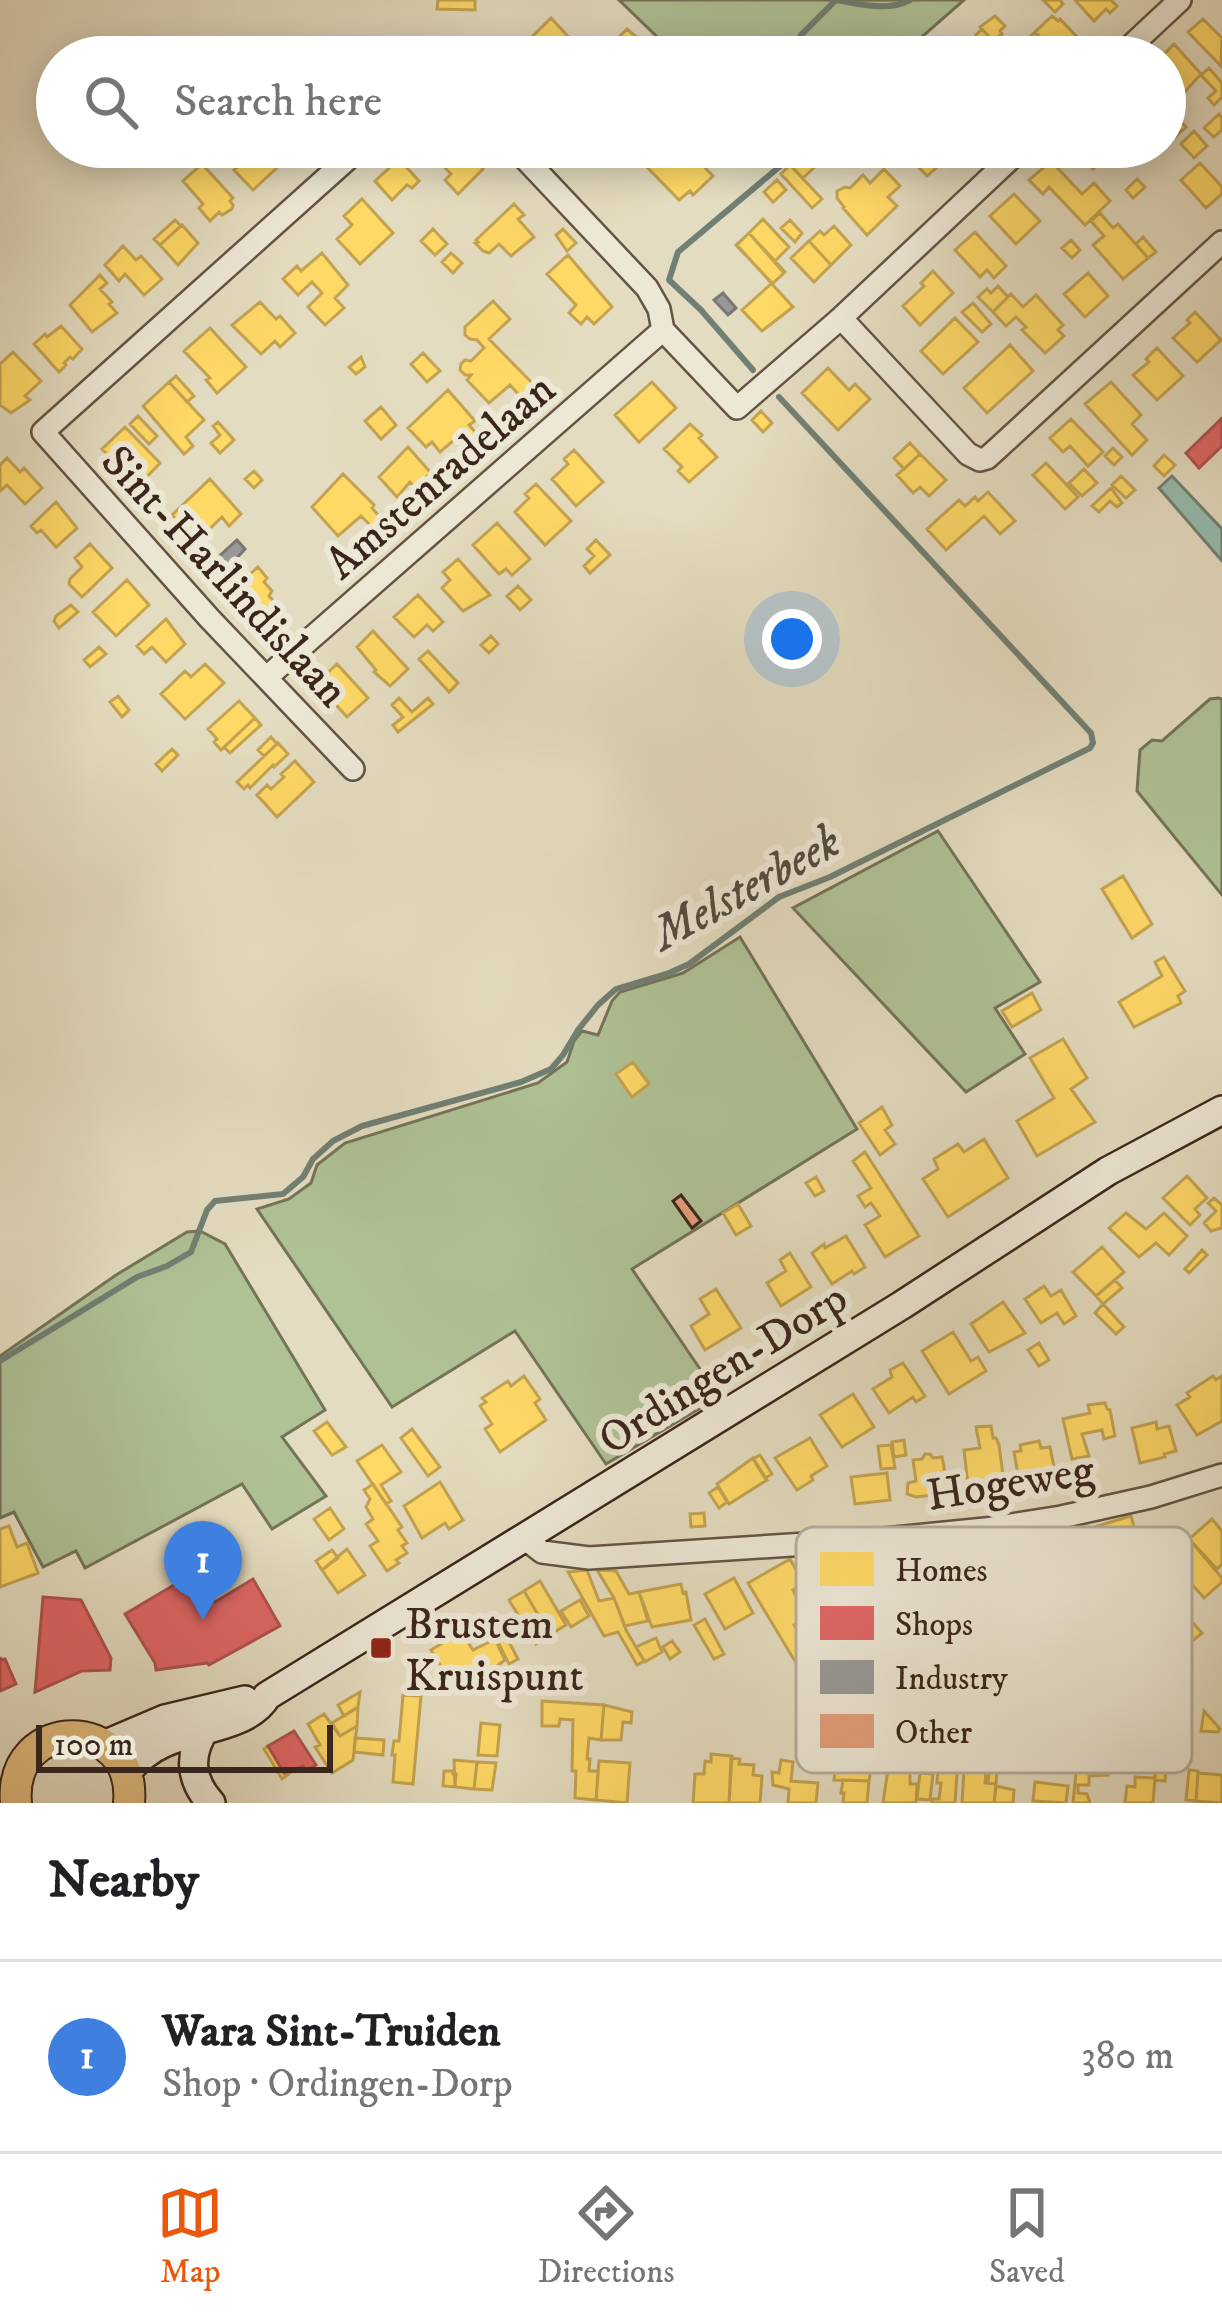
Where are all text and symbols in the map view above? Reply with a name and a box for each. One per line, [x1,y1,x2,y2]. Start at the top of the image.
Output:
search box [36,36,1186,168]
icon: search [78,69,144,135]
text: Search here [174,74,382,130]
street label: Amstenradelaan [315,362,567,592]
street label: Sint-Harlindislaan [88,435,359,720]
your location [762,609,822,669]
water label: Melsterbeek [639,812,851,966]
street label: Ordingen-Dorp [589,1271,858,1468]
street label: Hogeweg [923,1443,1098,1525]
pin: 1 [164,1521,242,1620]
legend [796,1527,1192,1773]
text: Homes [895,1551,988,1592]
place label: Brustem Kruispunt [405,1597,584,1705]
text: Shops [895,1605,973,1646]
marker: Brustem Kruispunt [368,1635,394,1661]
text: Industry [895,1659,1008,1700]
text: Other [895,1713,973,1754]
scale bar [36,1719,333,1772]
text: 100 m [54,1725,133,1766]
text: Nearby [48,1849,199,1913]
text: Wara Sint-Truiden [162,2004,500,2060]
text: 1 [80,2032,94,2081]
text: 380 m [1081,2032,1174,2081]
text: Shop · Ordingen-Dorp [162,2060,513,2109]
tab: Map [157,2180,223,2293]
tab: Directions [538,2180,674,2293]
tab: Saved [989,2180,1065,2293]

